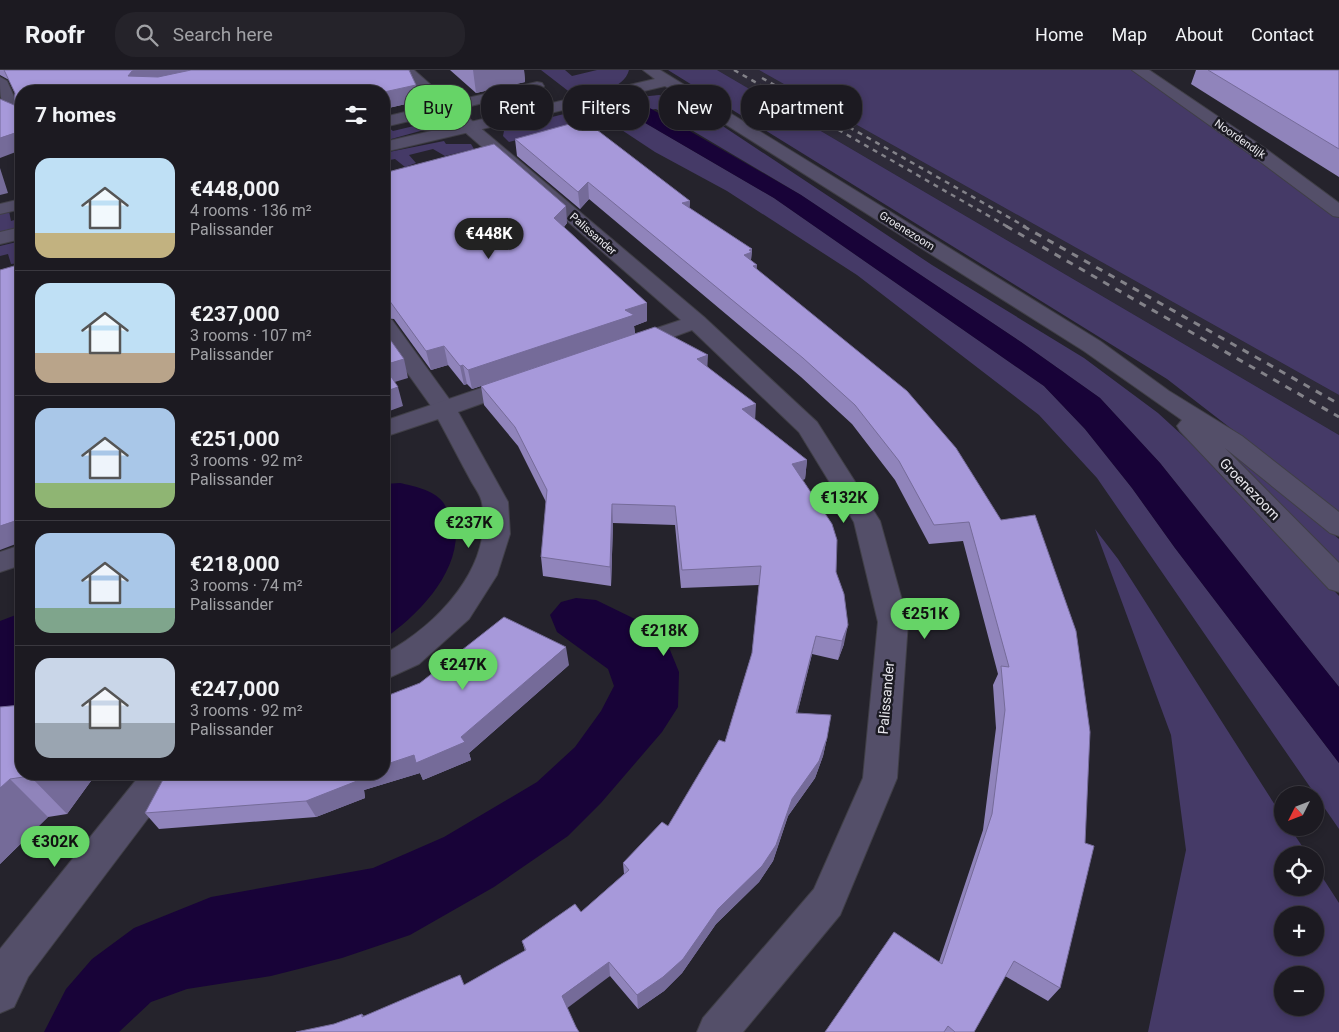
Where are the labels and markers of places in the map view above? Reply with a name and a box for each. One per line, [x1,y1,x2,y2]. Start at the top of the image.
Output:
pin: €448K [454,218,524,260]
pin: €132K [809,482,879,524]
pin: €237K [434,506,504,549]
pin: €251K [890,598,960,640]
pin: €218K [629,614,699,657]
pin: €247K [428,648,498,691]
pin: €302K [20,826,90,868]

